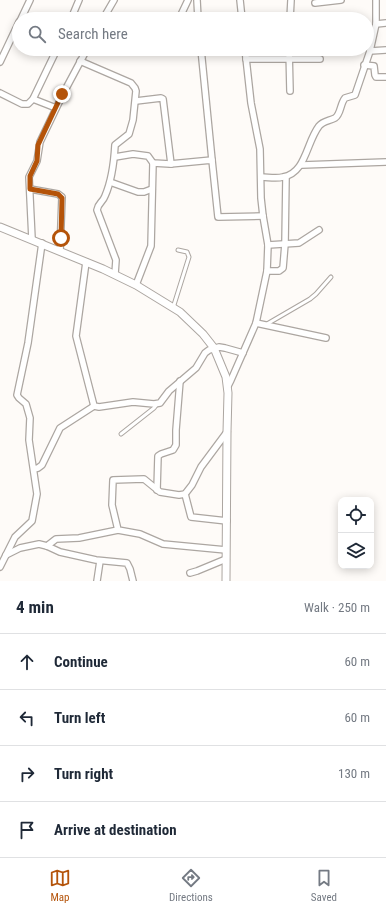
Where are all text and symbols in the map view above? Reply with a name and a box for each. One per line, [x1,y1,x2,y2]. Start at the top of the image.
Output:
search box [12,12,374,56]
icon: search [26,23,48,45]
text: Search here [58,25,128,43]
route end [53,85,71,103]
route start [52,229,70,247]
map controls [338,497,374,569]
button: locate [338,497,374,533]
button: layers [338,533,374,569]
text: 4 min [16,597,54,617]
text: Walk · 250 m [304,600,370,615]
icon: ahead [16,651,38,673]
text: Continue [54,653,108,671]
text: 60 m [344,654,370,669]
icon: left [16,707,38,729]
text: Turn left [54,709,105,727]
text: 60 m [344,710,370,725]
icon: right [16,763,38,785]
text: Turn right [54,765,113,783]
text: 130 m [338,766,370,781]
icon: arrive [16,819,38,841]
text: Arrive at destination [54,821,177,839]
tab: Map [49,867,71,904]
tab: Directions [169,867,213,904]
tab: Saved [311,867,337,904]

